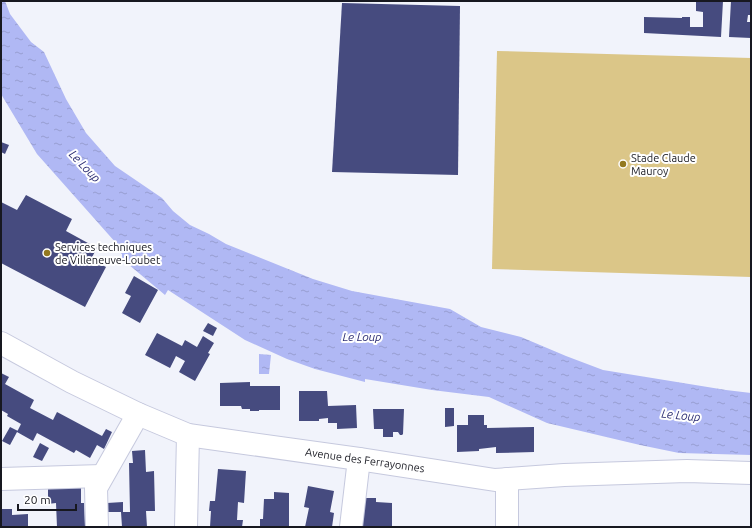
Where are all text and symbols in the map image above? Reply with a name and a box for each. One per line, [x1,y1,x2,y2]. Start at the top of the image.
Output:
water label: Le Loup [67,147,103,185]
place label: Stade Claude Mauroy [631,152,696,177]
marker: Stade Claude Mauroy [618,159,628,169]
place label: Services techniques de Villeneuve-Loubet [55,241,161,266]
marker: Services techniques de Villeneuve-Loubet [42,248,52,258]
water label: Le Loup [342,330,382,343]
water label: Le Loup [661,406,701,424]
street label: Avenue des Ferrayonnes [305,446,426,474]
scale bar [18,486,76,512]
text: 20 m [24,493,51,506]

